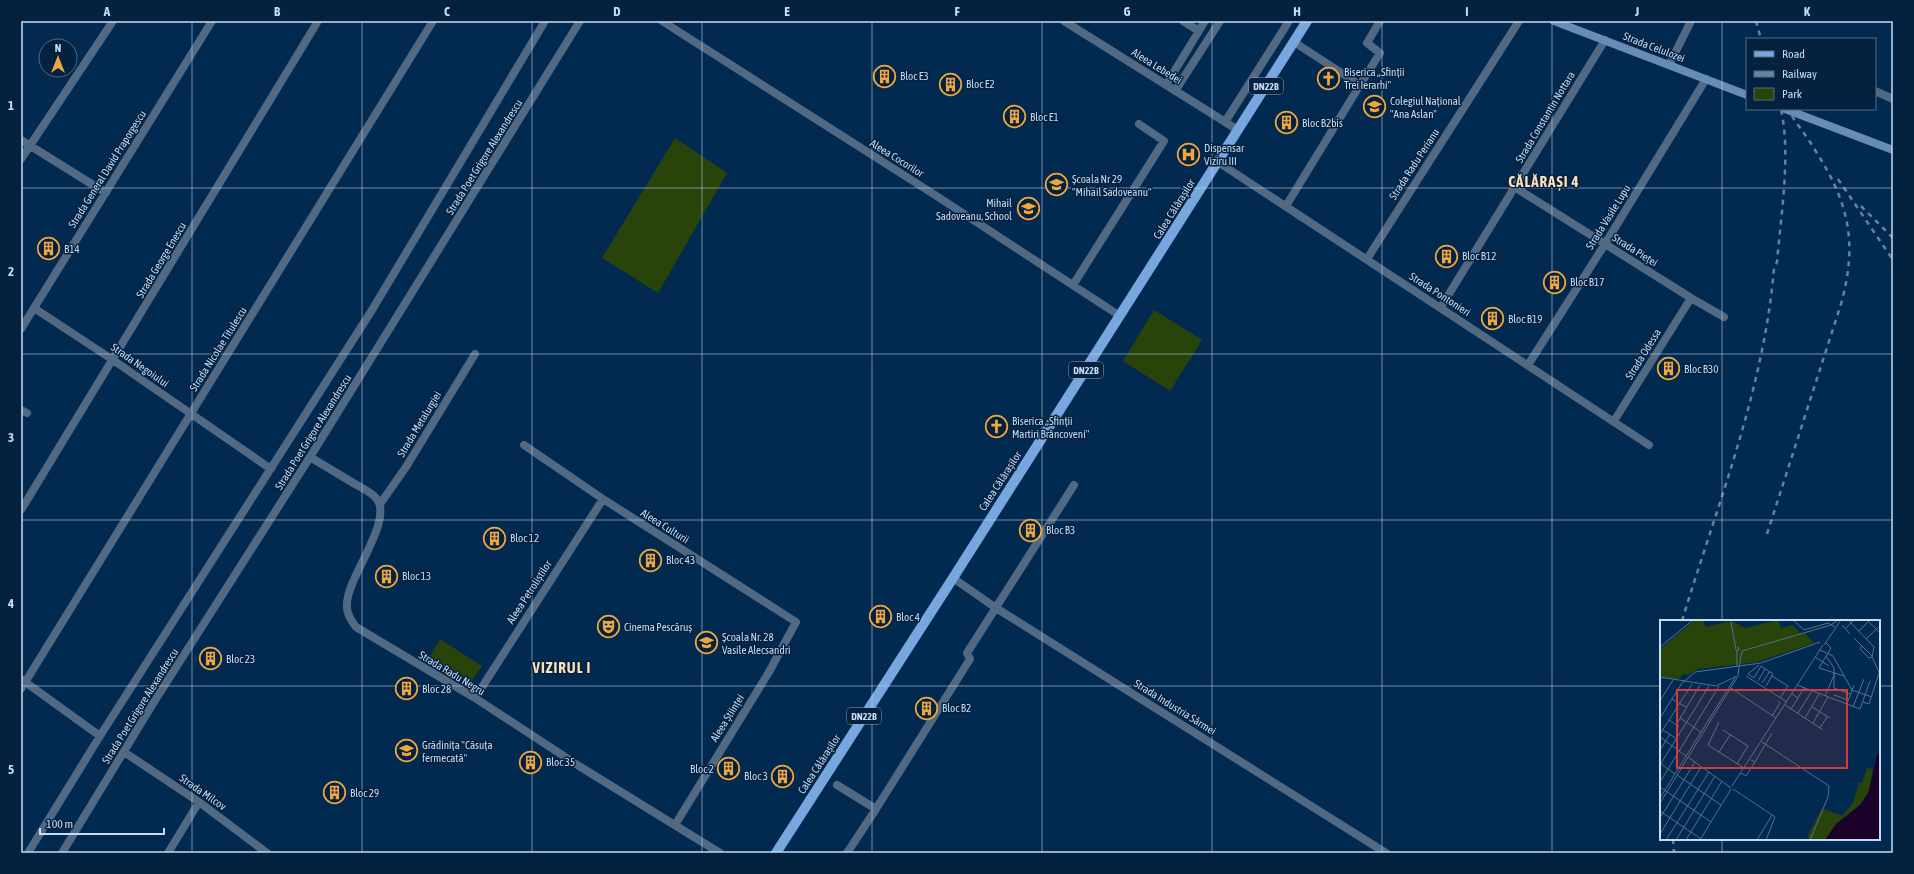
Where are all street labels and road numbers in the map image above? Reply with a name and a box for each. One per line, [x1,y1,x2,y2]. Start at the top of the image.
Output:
street label: Strada Celulozei [1621,30,1687,64]
street label: Aleea Lebedei [1130,46,1184,86]
street label: Strada Constantin Nottara [1513,69,1577,165]
road number: DN22B [1249,78,1283,94]
street label: Strada Poet Grigore Alexandrescu [444,97,524,217]
street label: Strada General David Praporgescu [66,108,148,230]
street label: Strada Radu Perianu [1387,126,1441,202]
street label: Aleea Cocorilor [868,137,927,180]
street label: Calea Călărașilor [1151,176,1198,241]
street label: Strada Vasile Lupu [1583,183,1633,251]
street label: Strada George Enescu [134,220,188,300]
street label: Strada Pieței [1610,231,1660,269]
street label: Strada Pontonieri [1407,270,1473,318]
street label: Strada Nicolae Titulescu [187,305,249,393]
street label: Strada Odessa [1623,327,1663,381]
street label: Strada Negoiului [109,341,171,389]
road number: DN22B [1069,362,1103,378]
street label: Strada Poet Grigore Alexandrescu [273,372,353,492]
street label: Strada Metalurgiei [395,389,443,459]
street label: Calea Călărașilor [976,448,1024,513]
street label: Aleea Culturii [639,506,691,546]
street label: Aleea Petroliștilor [504,558,554,626]
street label: Strada Poet Grigore Alexandrescu [100,646,180,766]
street label: Strada Radu Negru [417,648,487,698]
street label: Strada Industria Sârmei [1132,677,1218,737]
street label: Aleea Științei [708,692,746,744]
road number: DN22B [847,708,881,724]
street label: Calea Călărașilor [795,731,843,796]
street label: Strada Milcov [177,772,229,813]

